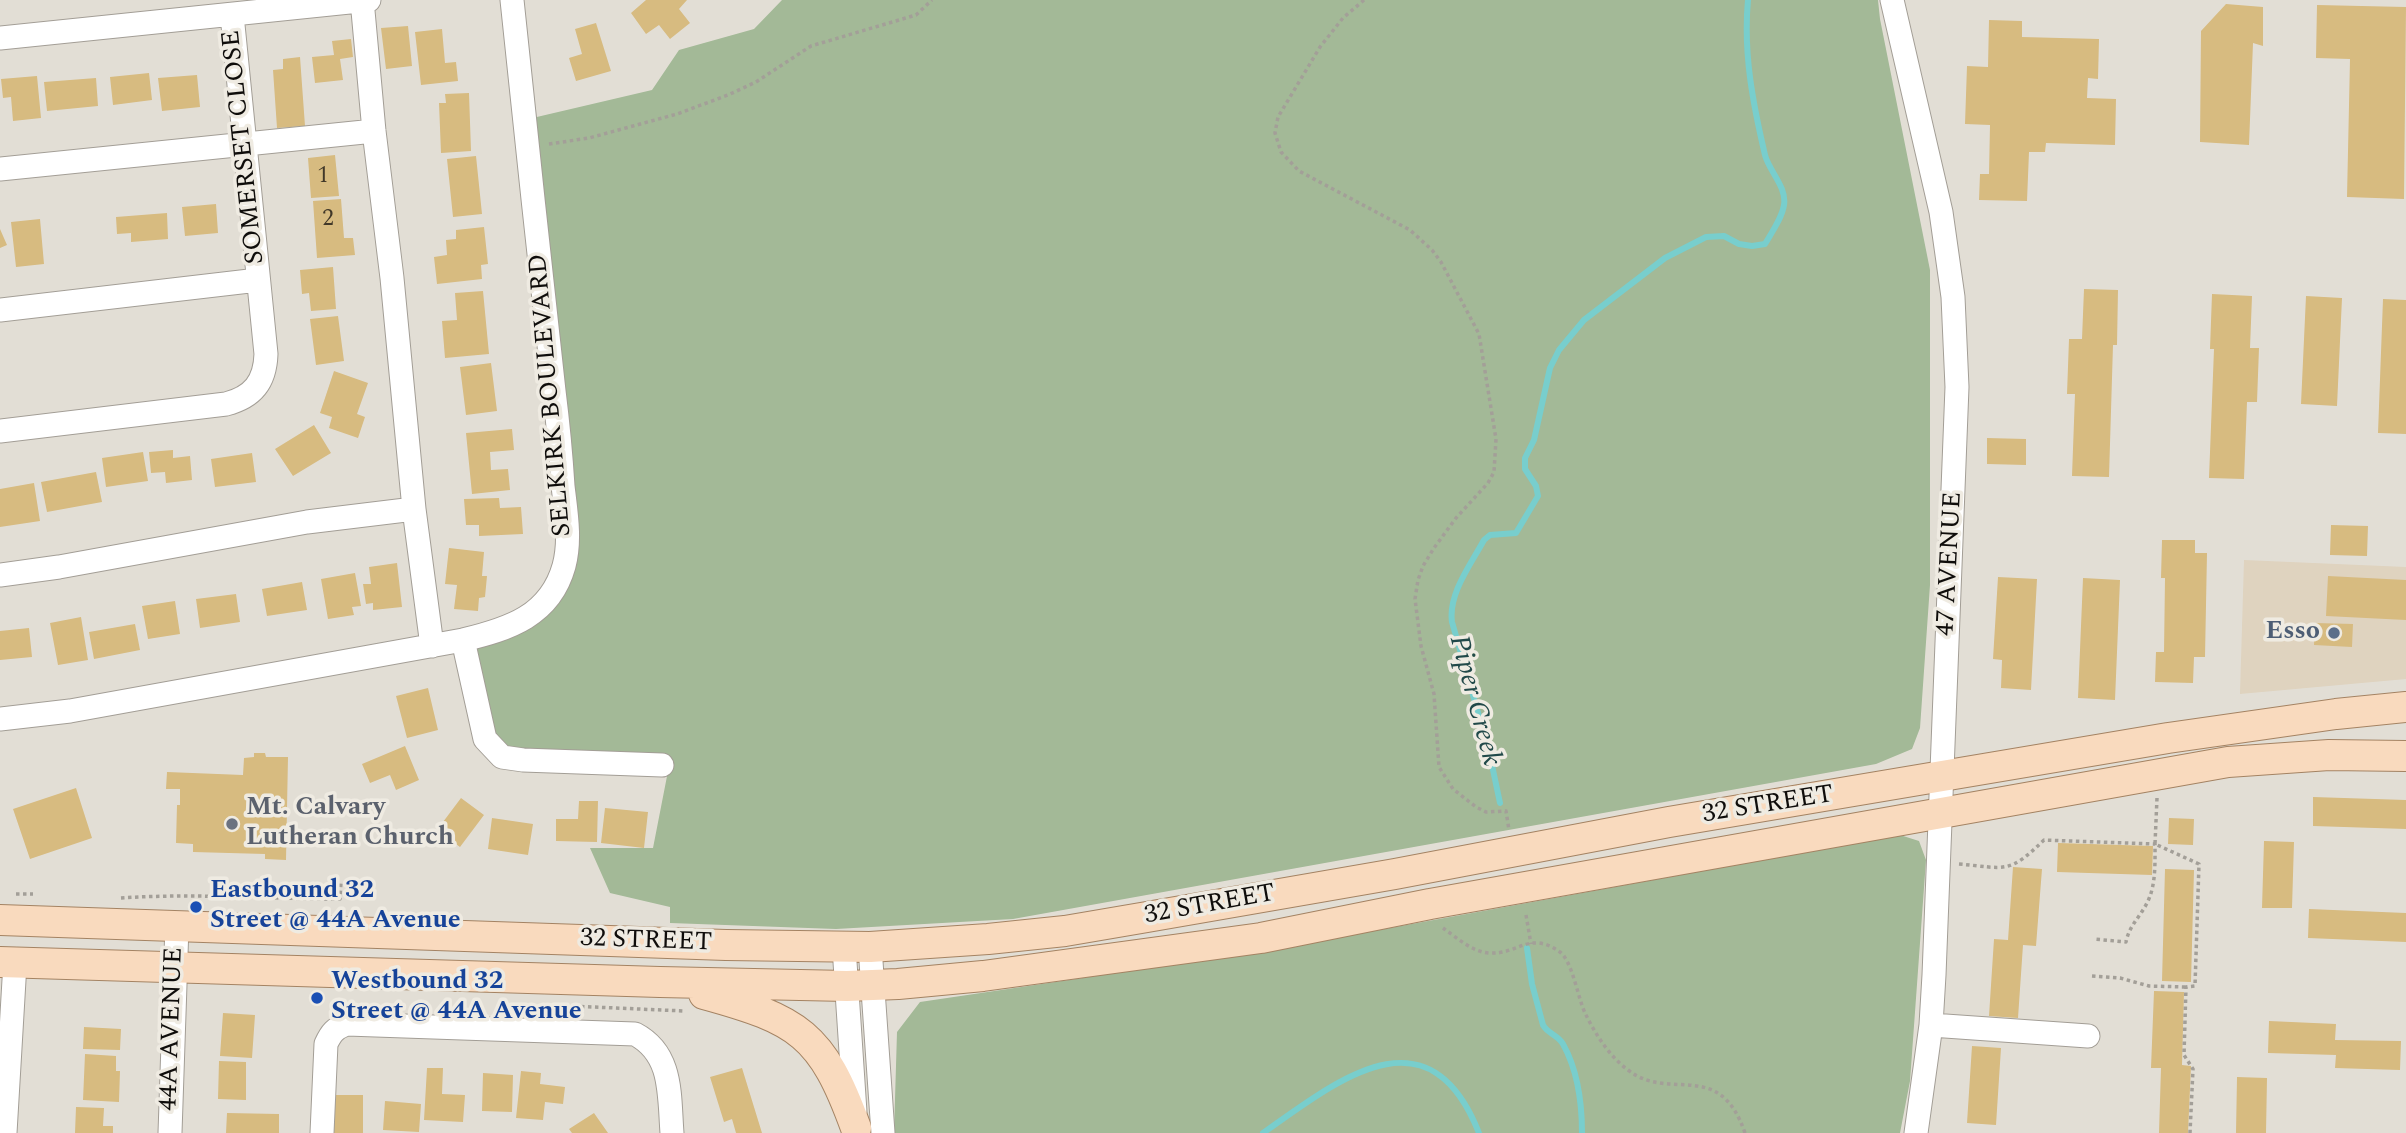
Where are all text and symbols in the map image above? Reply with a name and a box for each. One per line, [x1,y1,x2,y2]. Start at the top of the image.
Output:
street label: SOMERSET CLOSE [217,28,273,266]
house number: 1 [317,163,329,191]
house number: 2 [322,206,334,234]
street label: SELKIRK BOULEVARD [524,252,580,538]
street label: 47 AVENUE [1932,491,1970,637]
place label: Esso [2266,617,2320,649]
marker: Esso [2326,625,2342,641]
water label: Piper Creek [1439,632,1507,770]
street label: 32 STREET [1700,780,1836,832]
place label: Mt. Calvary Lutheran Church [246,793,454,854]
marker: Mt. Calvary Lutheran Church [224,816,240,832]
place label: Eastbound 32 Street @ 44A Avenue [210,876,461,938]
street label: 32 STREET [1142,879,1278,933]
marker: Eastbound 32 Street @ 44A Avenue [188,899,204,915]
street label: 32 STREET [579,924,713,960]
street label: 44A AVENUE [155,947,191,1111]
place label: Westbound 32 Street @ 44A Avenue [331,967,582,1028]
marker: Westbound 32 Street @ 44A Avenue [309,990,325,1006]

